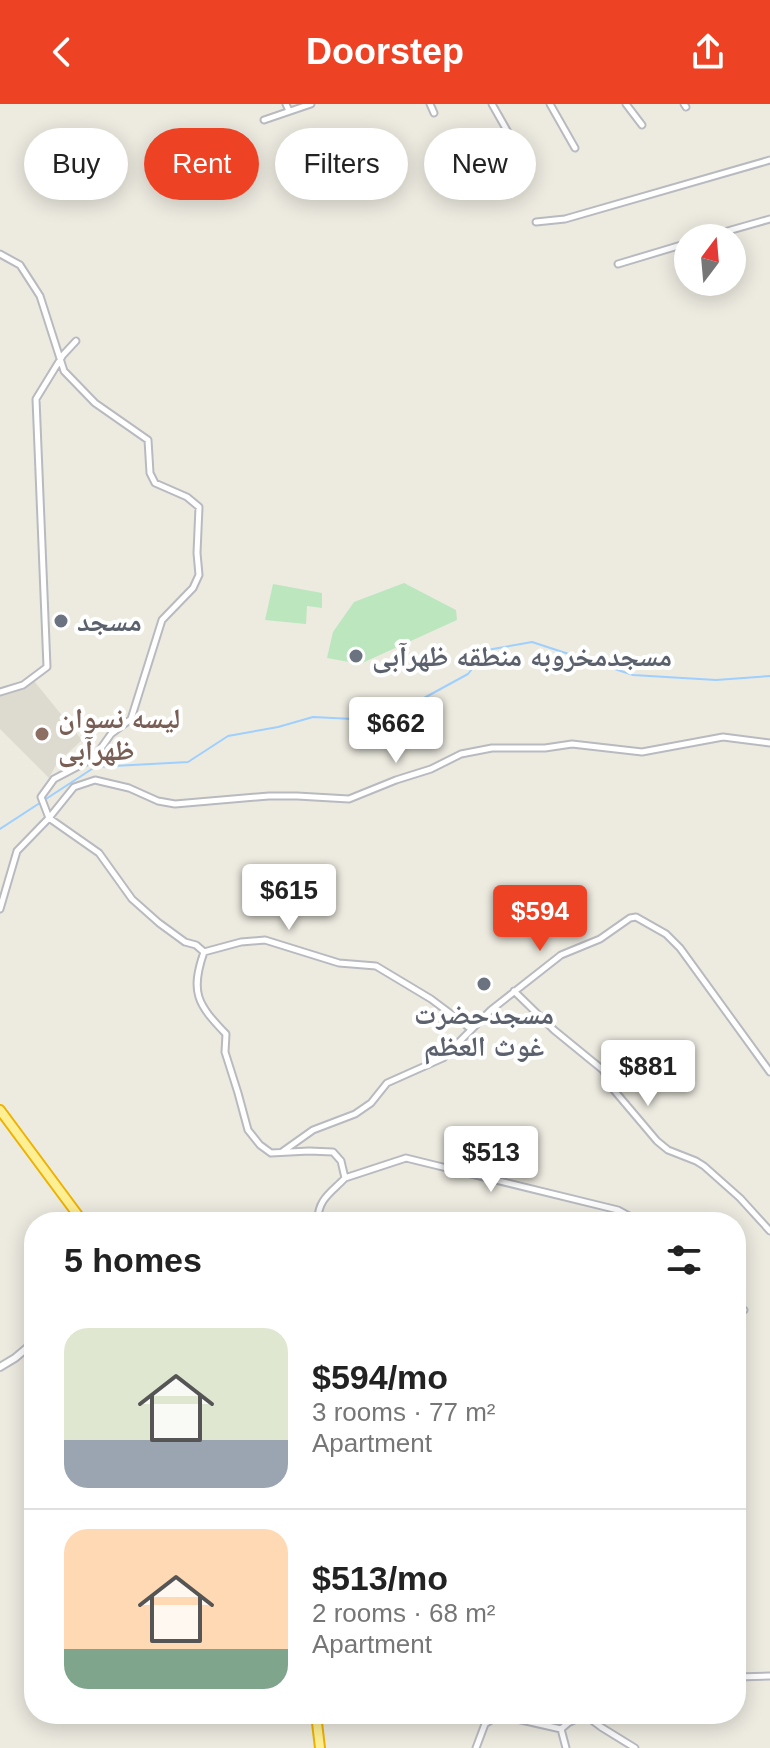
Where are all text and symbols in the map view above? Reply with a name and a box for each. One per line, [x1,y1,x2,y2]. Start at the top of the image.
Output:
icon: back [40,30,84,74]
icon: share [686,30,730,74]
text: Doorstep [306,31,464,72]
chip: Buy [24,128,128,200]
chip: Rent [144,128,259,200]
chip: Filters [275,128,408,200]
chip: New [424,128,536,200]
north arrow [674,224,746,296]
map controls [674,224,746,296]
place label: مسجد [77,606,142,637]
marker: مسجد [52,612,70,630]
place label: مسجدمخروبه منطقه ظهرآبی [372,641,672,674]
marker: مسجدمخروبه منطقه ظهرآبی [347,647,365,665]
pin: $662 [349,697,443,765]
place label: لیسه نسوان ظهرآبی [58,703,180,768]
text: $662 [367,708,425,738]
marker: لیسه نسوان ظهرآبی [33,725,51,743]
pin: $615 [242,864,336,932]
text: $615 [260,875,318,905]
pin: $594 [493,885,587,953]
text: $594 [511,896,569,926]
marker: مسجدحضرت غوث العظم [475,975,493,993]
place label: مسجدحضرت غوث العظم [414,999,554,1065]
pin: $881 [601,1040,695,1108]
text: $881 [619,1051,677,1081]
pin: $513 [444,1126,538,1194]
text: $513 [462,1137,520,1167]
icon: filters [662,1238,706,1282]
text: 5 homes [64,1241,202,1279]
text: $594/mo [312,1358,448,1396]
icon: home [128,1360,224,1456]
text: 3 rooms · 77 m² [312,1397,496,1427]
text: Apartment [312,1428,432,1458]
text: $513/mo [312,1559,448,1597]
icon: home [128,1561,224,1657]
text: 2 rooms · 68 m² [312,1598,496,1628]
text: Apartment [312,1629,432,1659]

